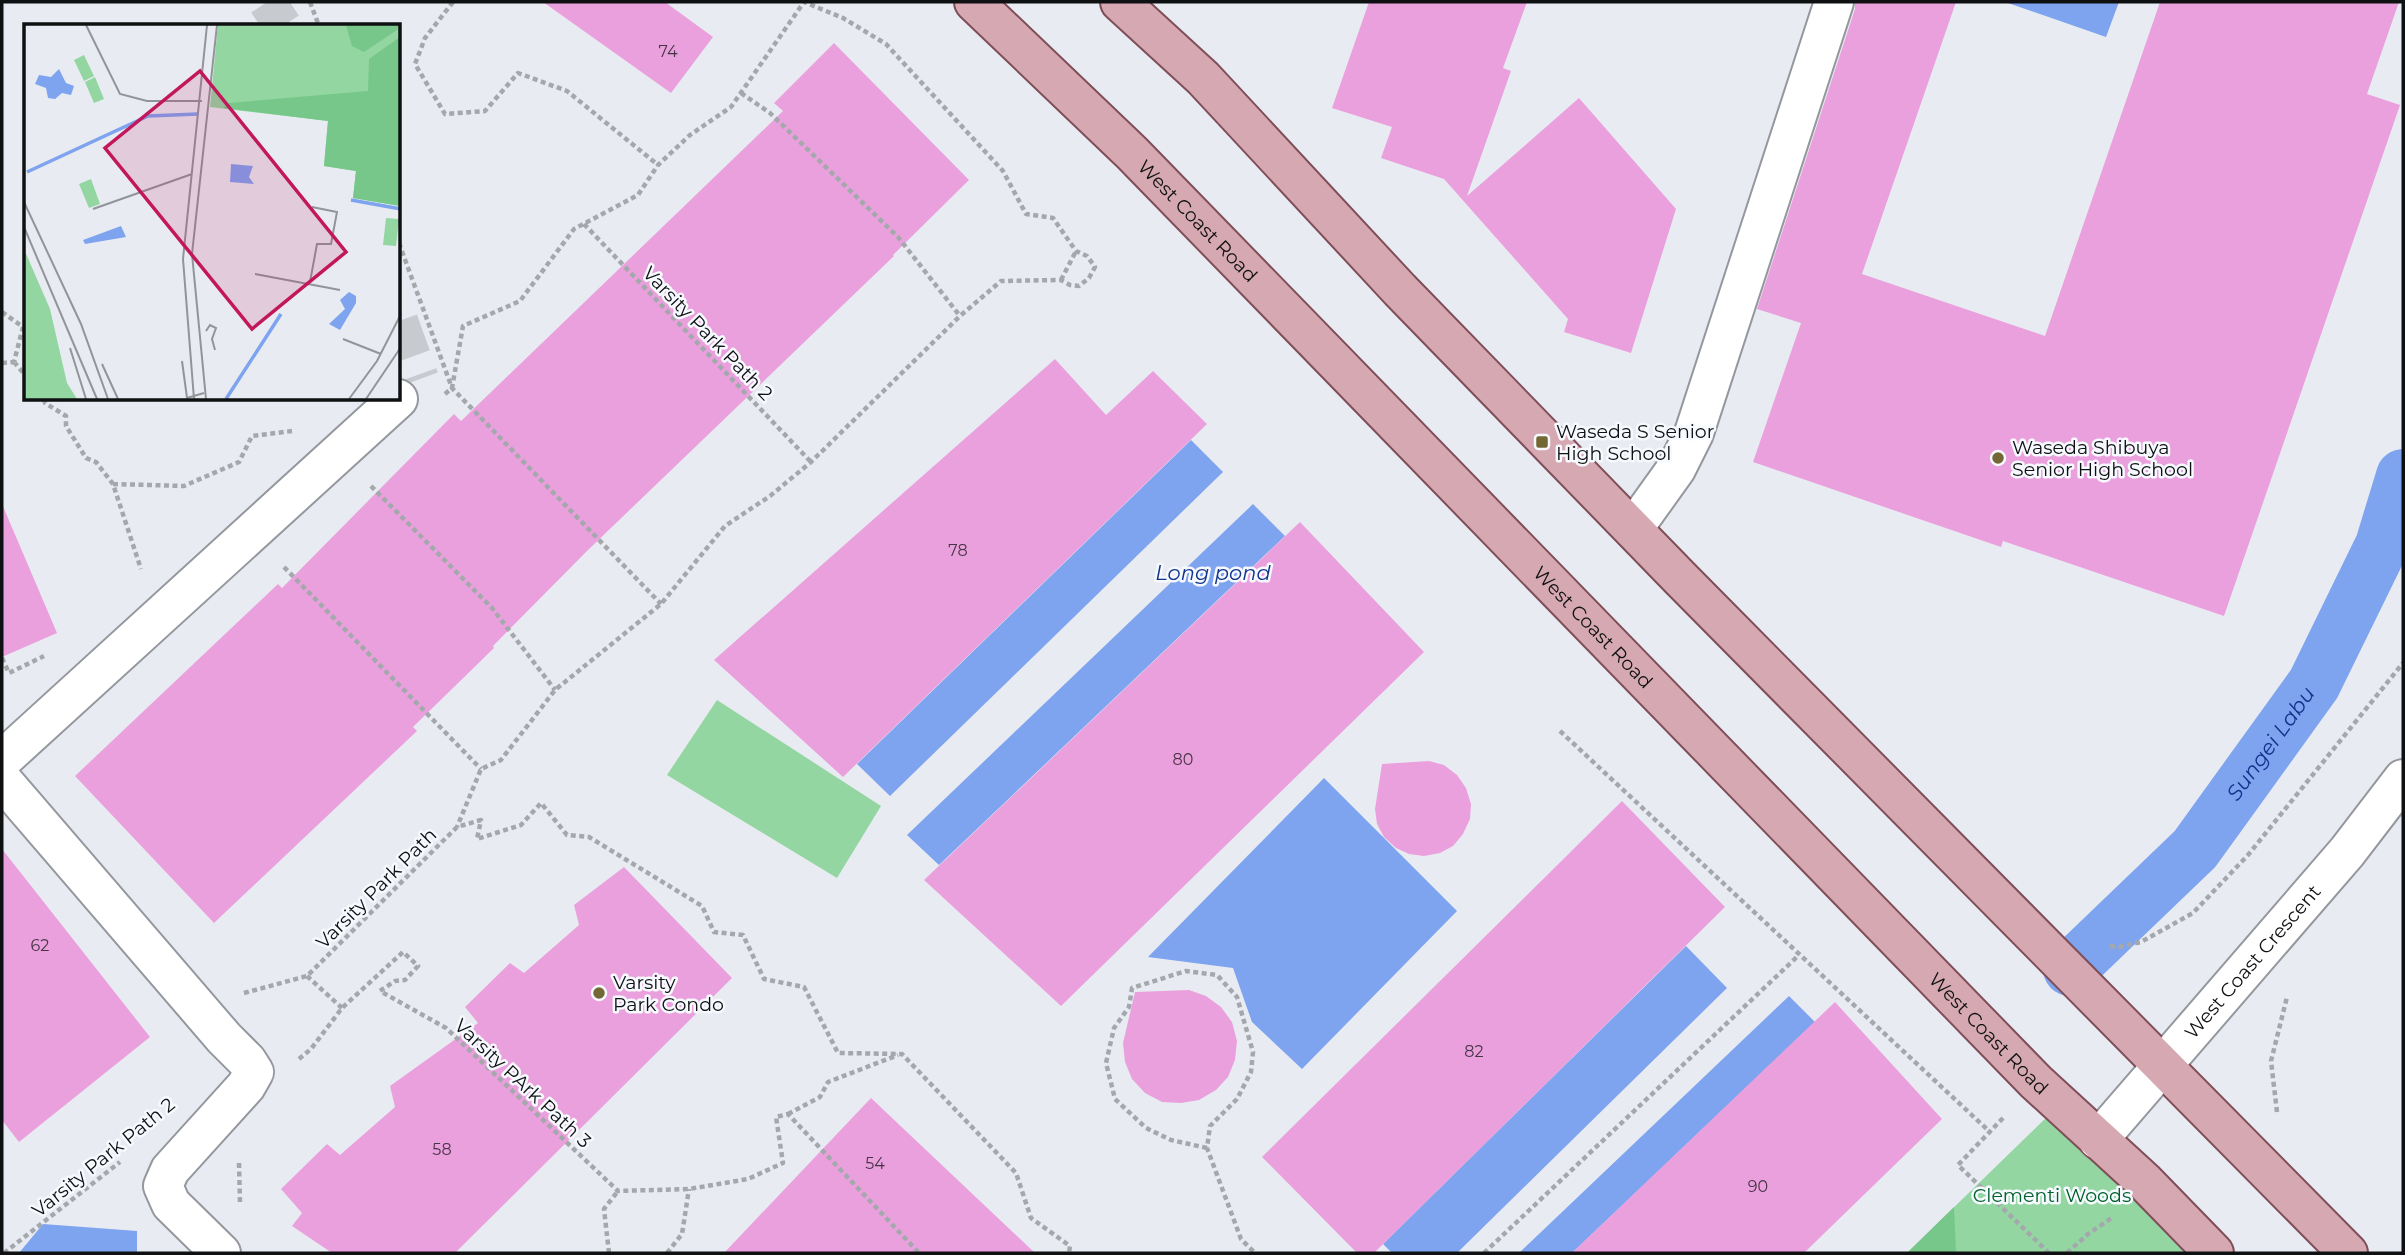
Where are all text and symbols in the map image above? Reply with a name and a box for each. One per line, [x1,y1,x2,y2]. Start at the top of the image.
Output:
inset map [24,24,401,401]
house number: 74 [659,42,678,61]
street label: West Coast Road [1133,155,1262,287]
street label: Varsity Park Path 2 [638,262,777,405]
place label: Waseda S Senior High School [1556,420,1714,465]
marker: Waseda S Senior High School [1534,434,1550,450]
place label: Waseda Shibuya Senior High School [2012,436,2193,481]
marker: Waseda Shibuya Senior High School [1990,450,2006,466]
house number: 78 [948,541,968,560]
water label: Long pond [1155,560,1271,585]
street label: West Coast Road [1528,562,1657,693]
water label: Sungei Labu [2221,682,2320,805]
house number: 80 [1173,750,1193,769]
street label: Varsity Park Path [311,823,441,953]
street label: West Coast Crescent [2180,880,2326,1043]
house number: 62 [31,936,49,955]
street label: West Coast Road [1924,968,2053,1100]
place label: Varsity Park Condo [613,971,724,1016]
marker: Varsity Park Condo [591,985,607,1001]
street label: Varsity PArk Path 3 [450,1014,596,1153]
house number: 82 [1464,1042,1484,1061]
street label: Varsity Park Path 2 [27,1093,179,1222]
house number: 58 [432,1140,452,1159]
house number: 54 [865,1154,885,1173]
house number: 90 [1748,1177,1768,1196]
park label: Clementi Woods [1973,1184,2131,1207]

